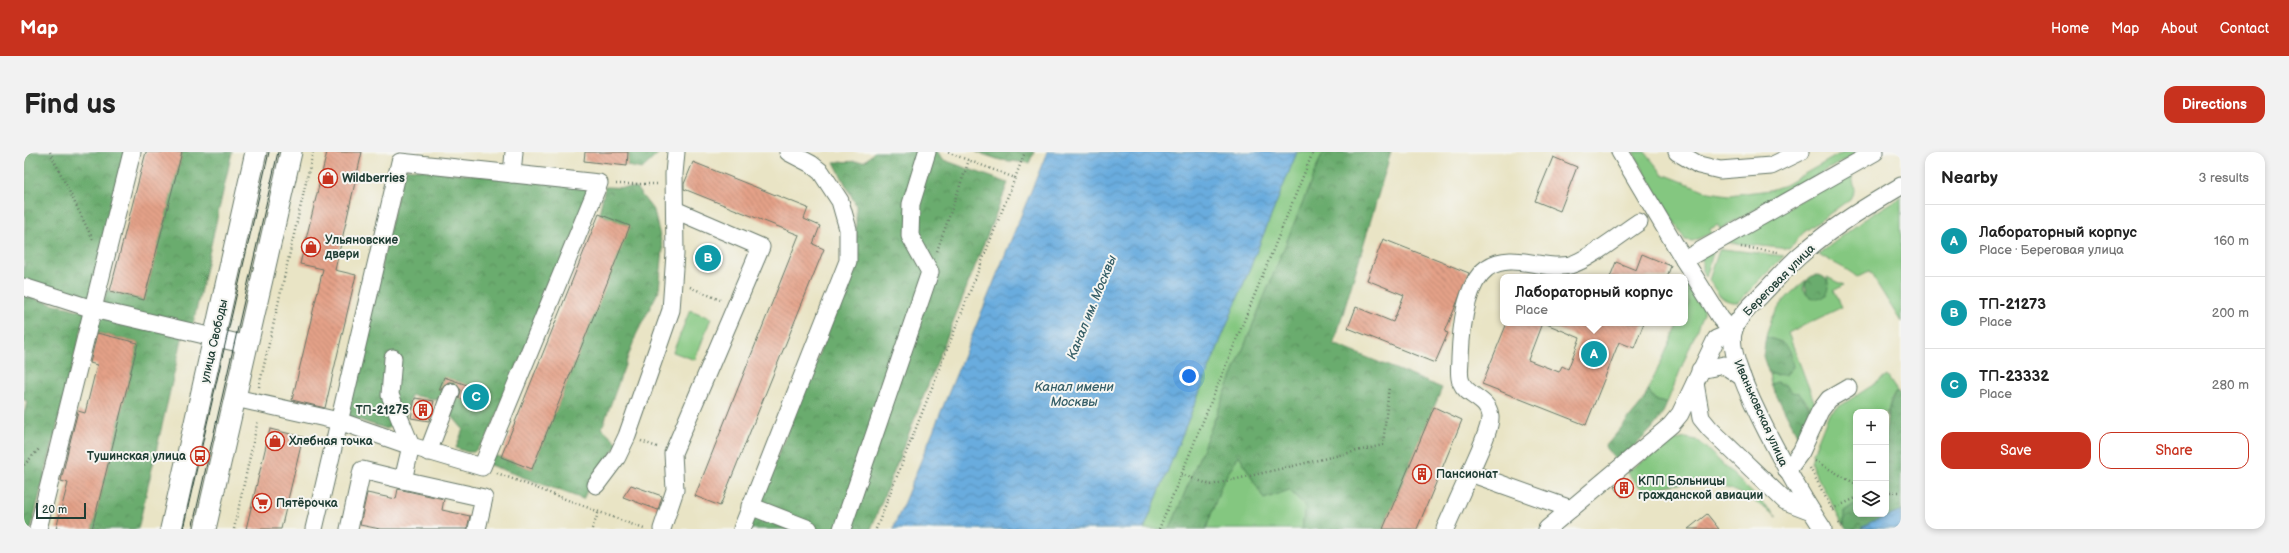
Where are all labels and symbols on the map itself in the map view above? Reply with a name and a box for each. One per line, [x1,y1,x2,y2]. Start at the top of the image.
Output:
shop icon: Wildberries [317,167,339,189]
place label: Wildberries [342,171,405,186]
place label: Ульяновские двери [324,233,399,262]
shop icon: Ульяновские двери [300,236,322,258]
street label: Береговая улица [1740,241,1818,319]
pin: B [695,243,721,273]
water label: Канал им. Москвы [1064,252,1120,362]
street label: улица Свободы [198,298,231,384]
pin: A [1581,339,1607,369]
street label: Иваньковская улица [1730,357,1791,469]
your location [1179,366,1199,386]
water label: Канал имени Москвы [1034,379,1114,410]
pin: C [463,382,489,412]
building icon: ТП-21275 [412,399,434,421]
place label: ТП-21275 [355,403,409,418]
shop icon: Хлебная точка [264,430,286,452]
place label: Хлебная точка [288,434,374,449]
bus stop icon: Тушинская улица [189,445,211,467]
place label: Тушинская улица [87,449,187,464]
building icon: Пансионат [1411,463,1433,485]
place label: Пансионат [1436,467,1498,482]
place label: КПП Больницы гражданской авиации [1638,474,1764,503]
building icon: КПП Больницы гражданской авиации [1613,477,1635,499]
supermarket icon: Пятёрочка [251,492,273,514]
place label: Пятёрочка [276,496,339,511]
scale bar [36,501,86,520]

